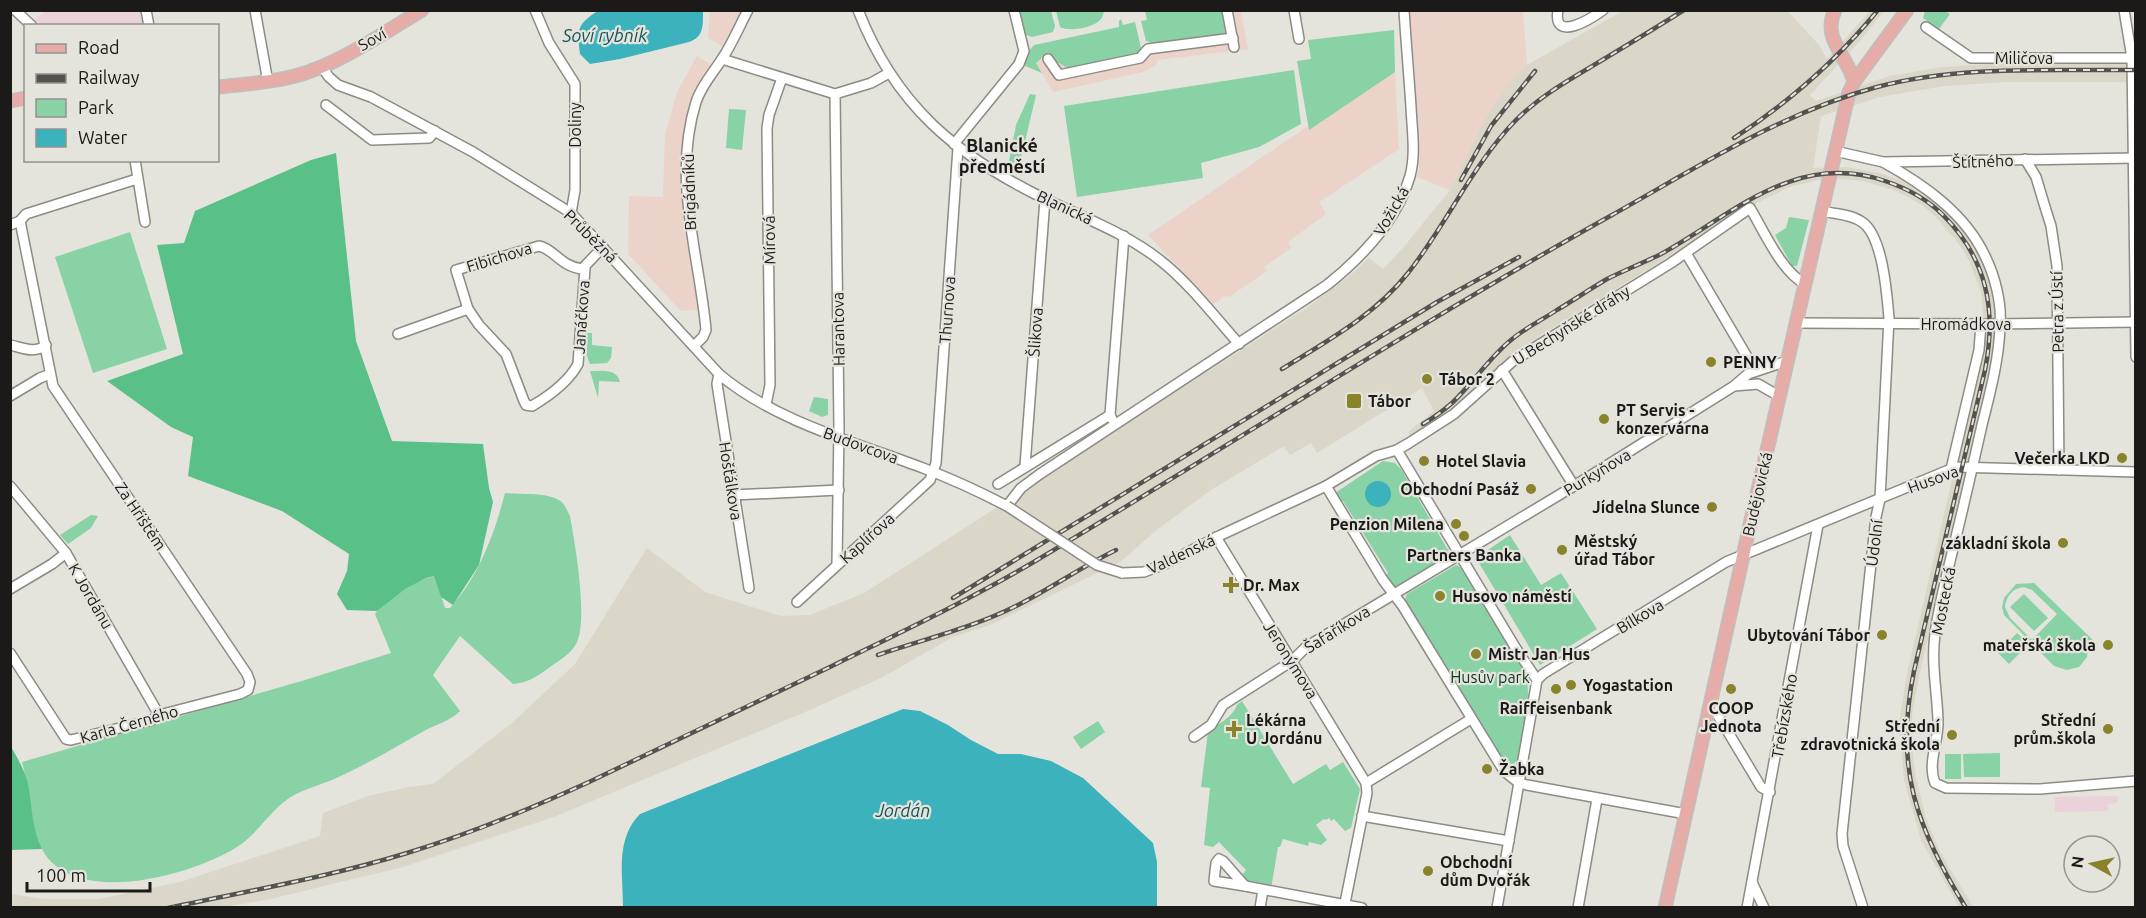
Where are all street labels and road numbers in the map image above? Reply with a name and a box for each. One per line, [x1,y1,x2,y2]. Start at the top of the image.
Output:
street label: Soví [355,23,390,54]
street label: Miličova [1995,49,2053,67]
street label: Doliny [566,102,584,148]
street label: Štítného [1952,150,2014,171]
street label: Brigádníků [679,153,699,231]
street label: Vožická [1370,183,1412,239]
street label: Blanická [1034,186,1096,228]
street label: Průběžná [561,206,621,266]
street label: Mírová [760,215,778,265]
street label: Fibichova [464,239,534,275]
street label: Petra z Ústí [2045,270,2067,353]
street label: Thurnova [936,276,958,344]
street label: Janáčkova [569,279,593,355]
street label: U Bechyňské dráhy [1509,282,1633,368]
street label: Harantova [828,292,848,366]
street label: Šlikova [1023,307,1046,357]
street label: Hromádkova [1920,315,2012,333]
street label: Budovcova [821,423,901,467]
street label: Hošťálkova [716,440,746,522]
street label: Purkyňova [1560,445,1634,499]
street label: Budějovická [1739,450,1775,538]
street label: Husova [1905,462,1961,496]
street label: Za Hřištěm [112,479,170,553]
street label: Kaplířova [836,509,898,567]
street label: Údolní [1860,517,1886,567]
street label: Valdenská [1144,530,1218,578]
street label: K Jordánu [65,560,117,632]
street label: Mostecká [1928,565,1958,637]
street label: Bílkova [1613,595,1667,637]
street label: Šafaříkova [1300,601,1373,656]
street label: Jeronýmova [1260,618,1322,702]
street label: Třebízského [1768,672,1800,760]
street label: Karla Černého [78,700,180,747]

